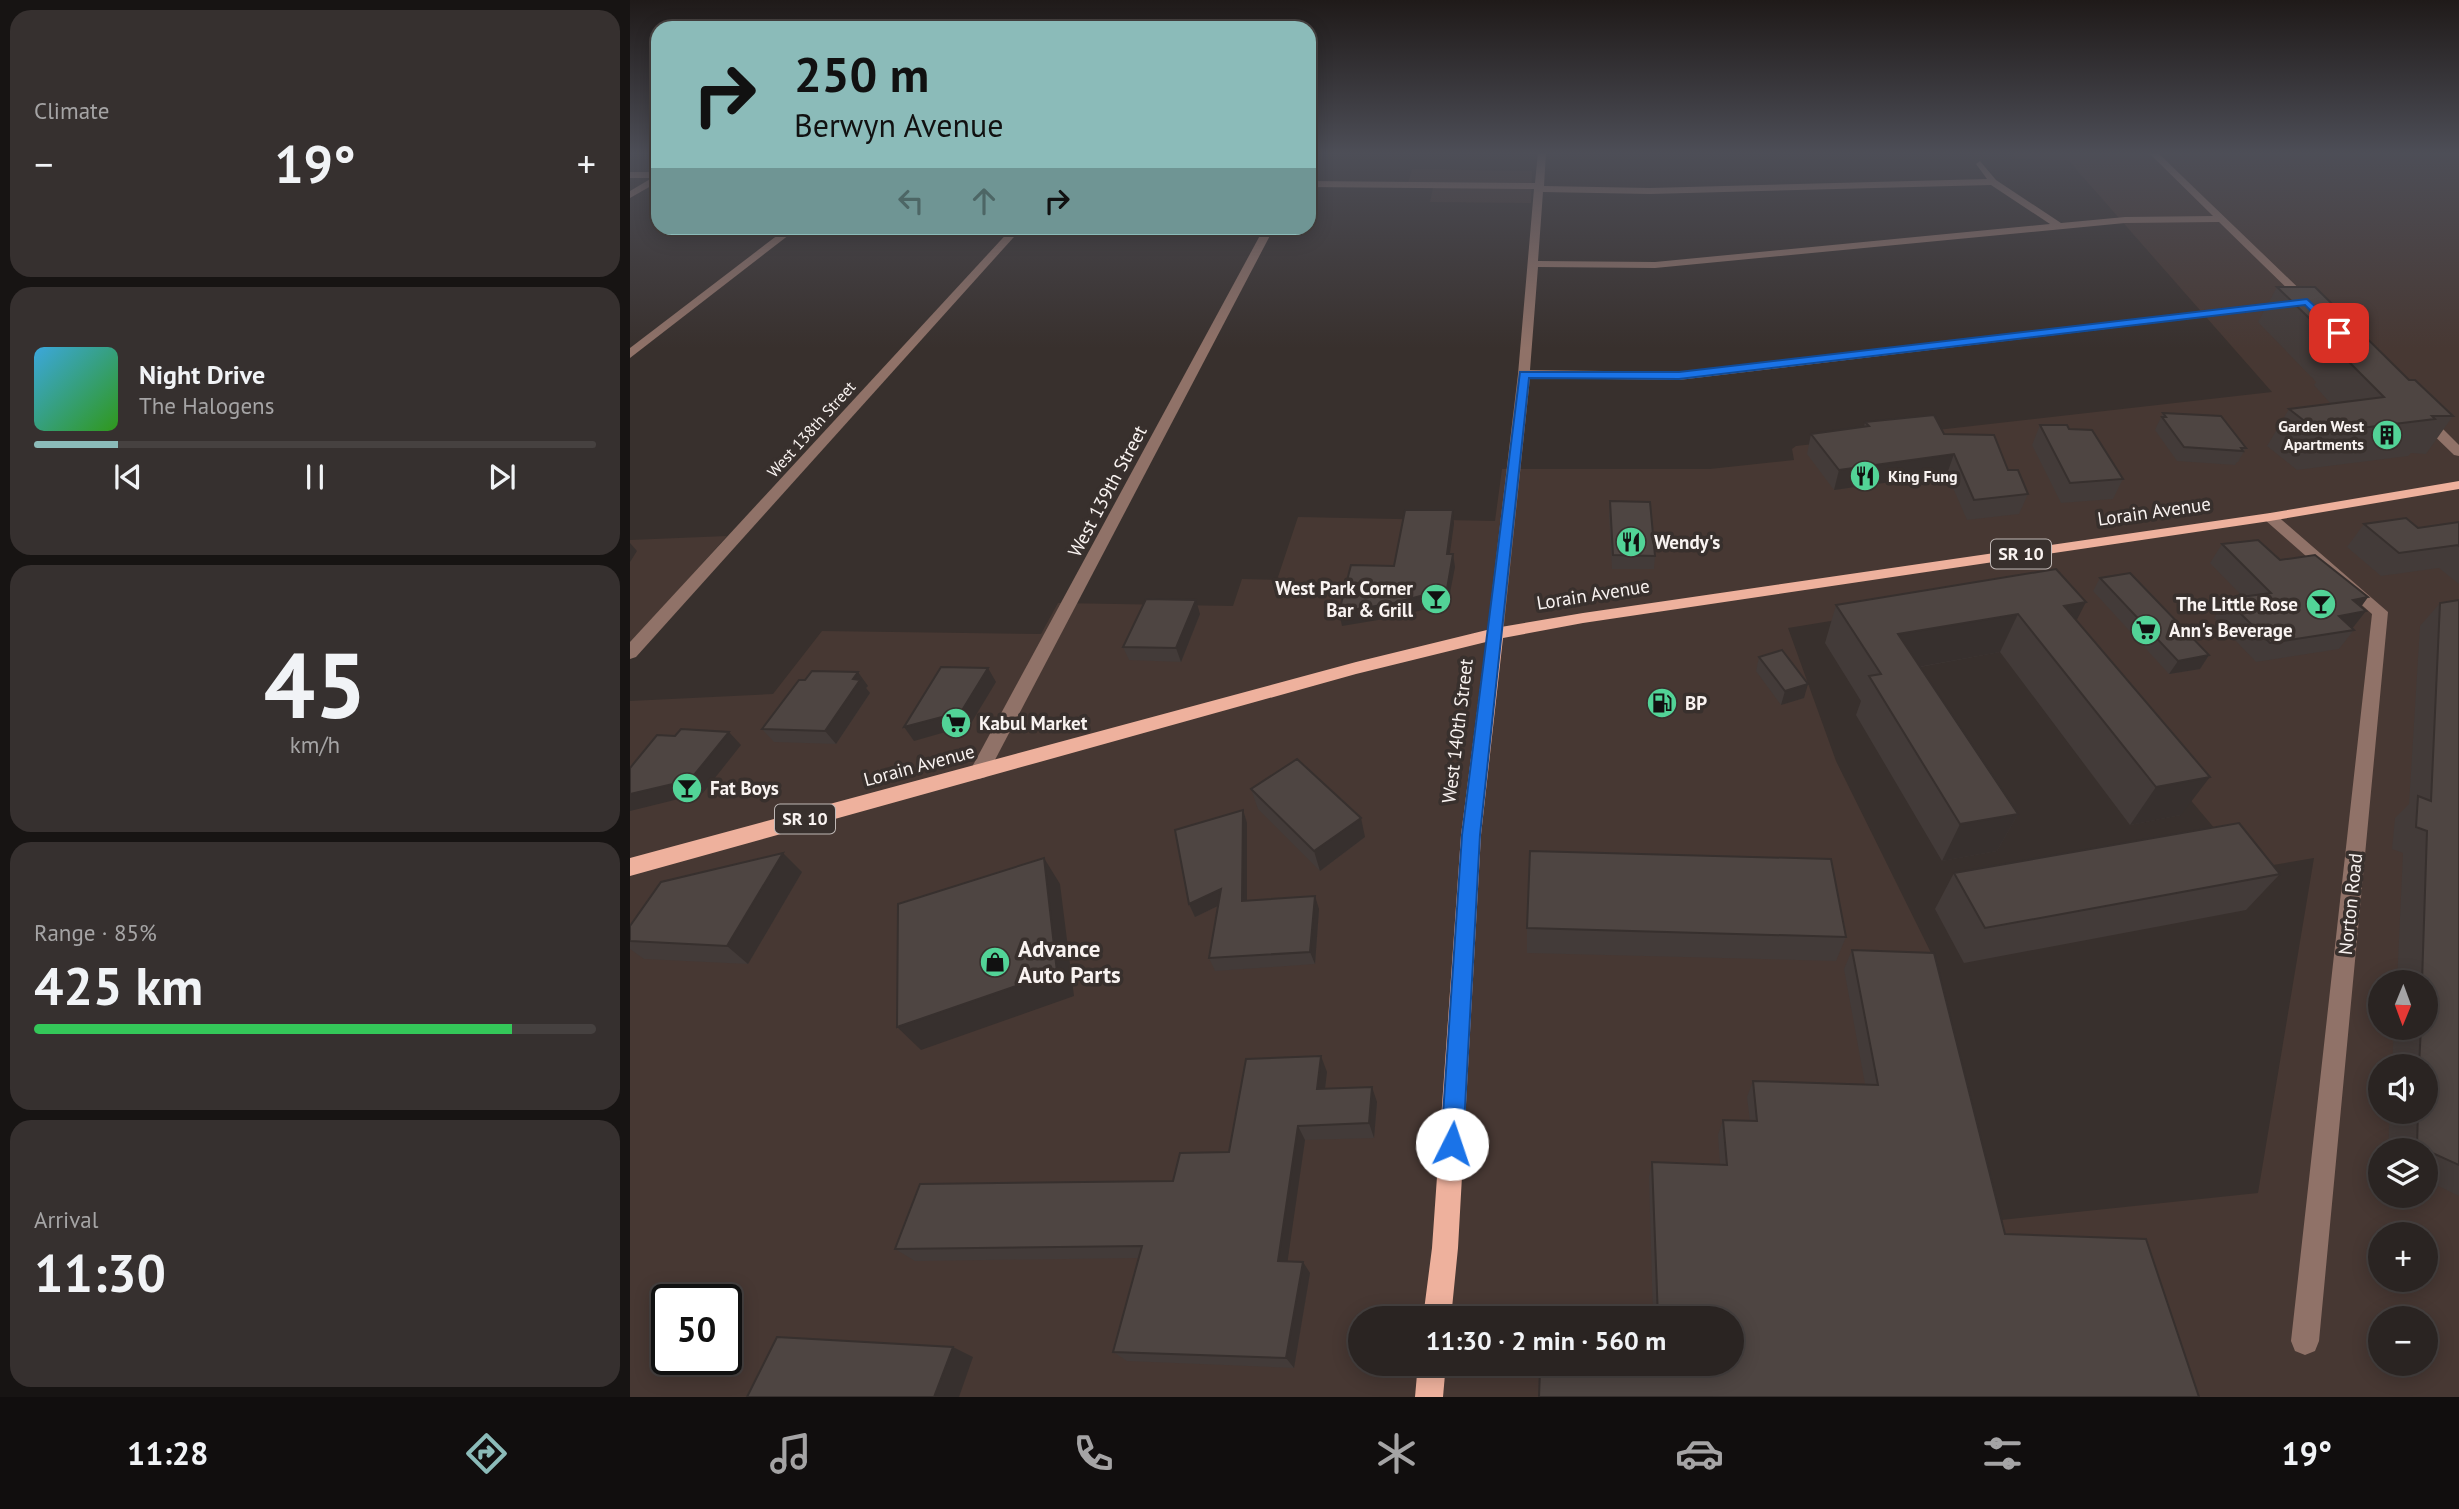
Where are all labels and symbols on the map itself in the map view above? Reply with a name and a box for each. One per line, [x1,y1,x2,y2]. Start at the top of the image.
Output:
pin [2309,303,2369,363]
street label: West 138th Street [763,376,860,481]
place label: Garden West Apartments [2278,416,2364,454]
building icon: Garden West Apartments [2370,418,2404,452]
street label: West 139th Street [1062,421,1152,561]
restaurant icon: King Fung [1848,459,1882,493]
place label: King Fung [1888,466,1958,486]
street label: Lorain Avenue [2096,491,2212,531]
restaurant icon: Wendy's [1614,525,1648,559]
place label: Wendy's [1654,530,1720,554]
road number: SR 10 [1991,540,2051,568]
street label: Lorain Avenue [1535,573,1651,615]
place label: West Park Corner Bar & Grill [1275,576,1413,622]
bar icon: West Park Corner Bar & Grill [1419,582,1453,616]
bar icon: The Little Rose [2304,587,2338,621]
place label: The Little Rose [2176,592,2298,616]
supermarket icon: Ann's Beverage [2129,613,2163,647]
place label: Ann's Beverage [2169,618,2293,642]
street label: West 140th Street [1436,657,1478,805]
fuel station icon: BP [1645,686,1679,720]
place label: BP [1685,691,1707,715]
supermarket icon: Kabul Market [939,706,973,740]
place label: Kabul Market [979,711,1088,735]
street label: Lorain Avenue [861,739,977,791]
bar icon: Fat Boys [670,771,704,805]
place label: Fat Boys [710,776,779,800]
road number: SR 10 [775,804,835,834]
street label: Norton Road [2333,852,2367,956]
place label: Advance Auto Parts [1018,934,1121,989]
shop icon: Advance Auto Parts [978,945,1012,979]
north arrow [2368,970,2438,1040]
position arrow [1415,1107,1489,1181]
speed limit sign: 50 [651,1284,742,1375]

